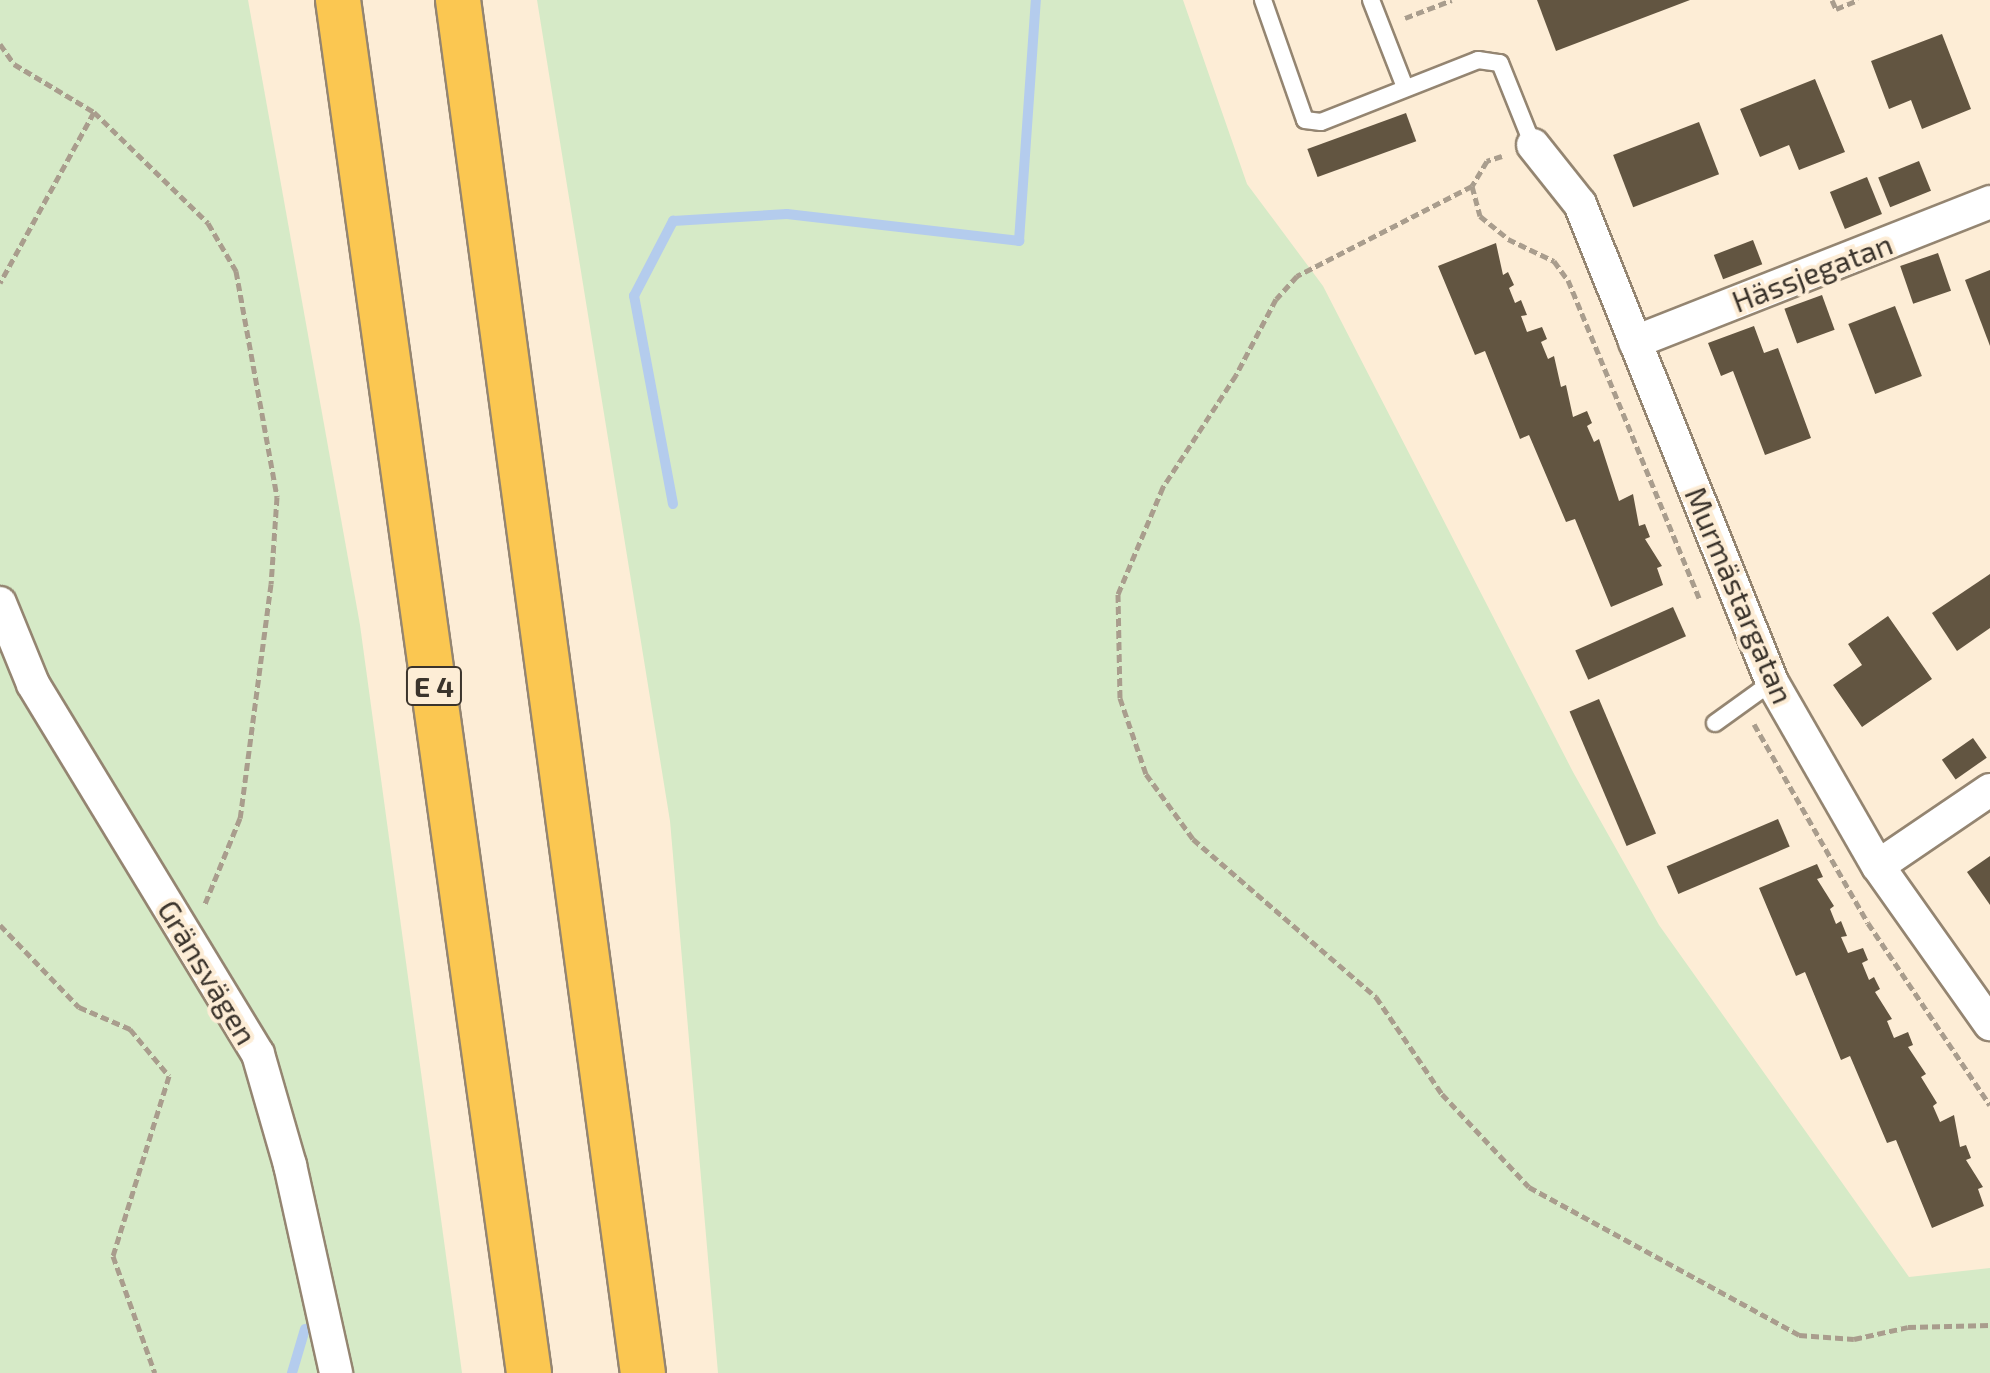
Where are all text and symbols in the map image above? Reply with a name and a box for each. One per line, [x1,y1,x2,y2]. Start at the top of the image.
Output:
street label: Hässjegatan [1727,225,1897,319]
street label: Murmästargatan [1678,481,1802,709]
road number: E 4 [404,662,464,710]
street label: Gränsvägen [151,893,265,1051]

